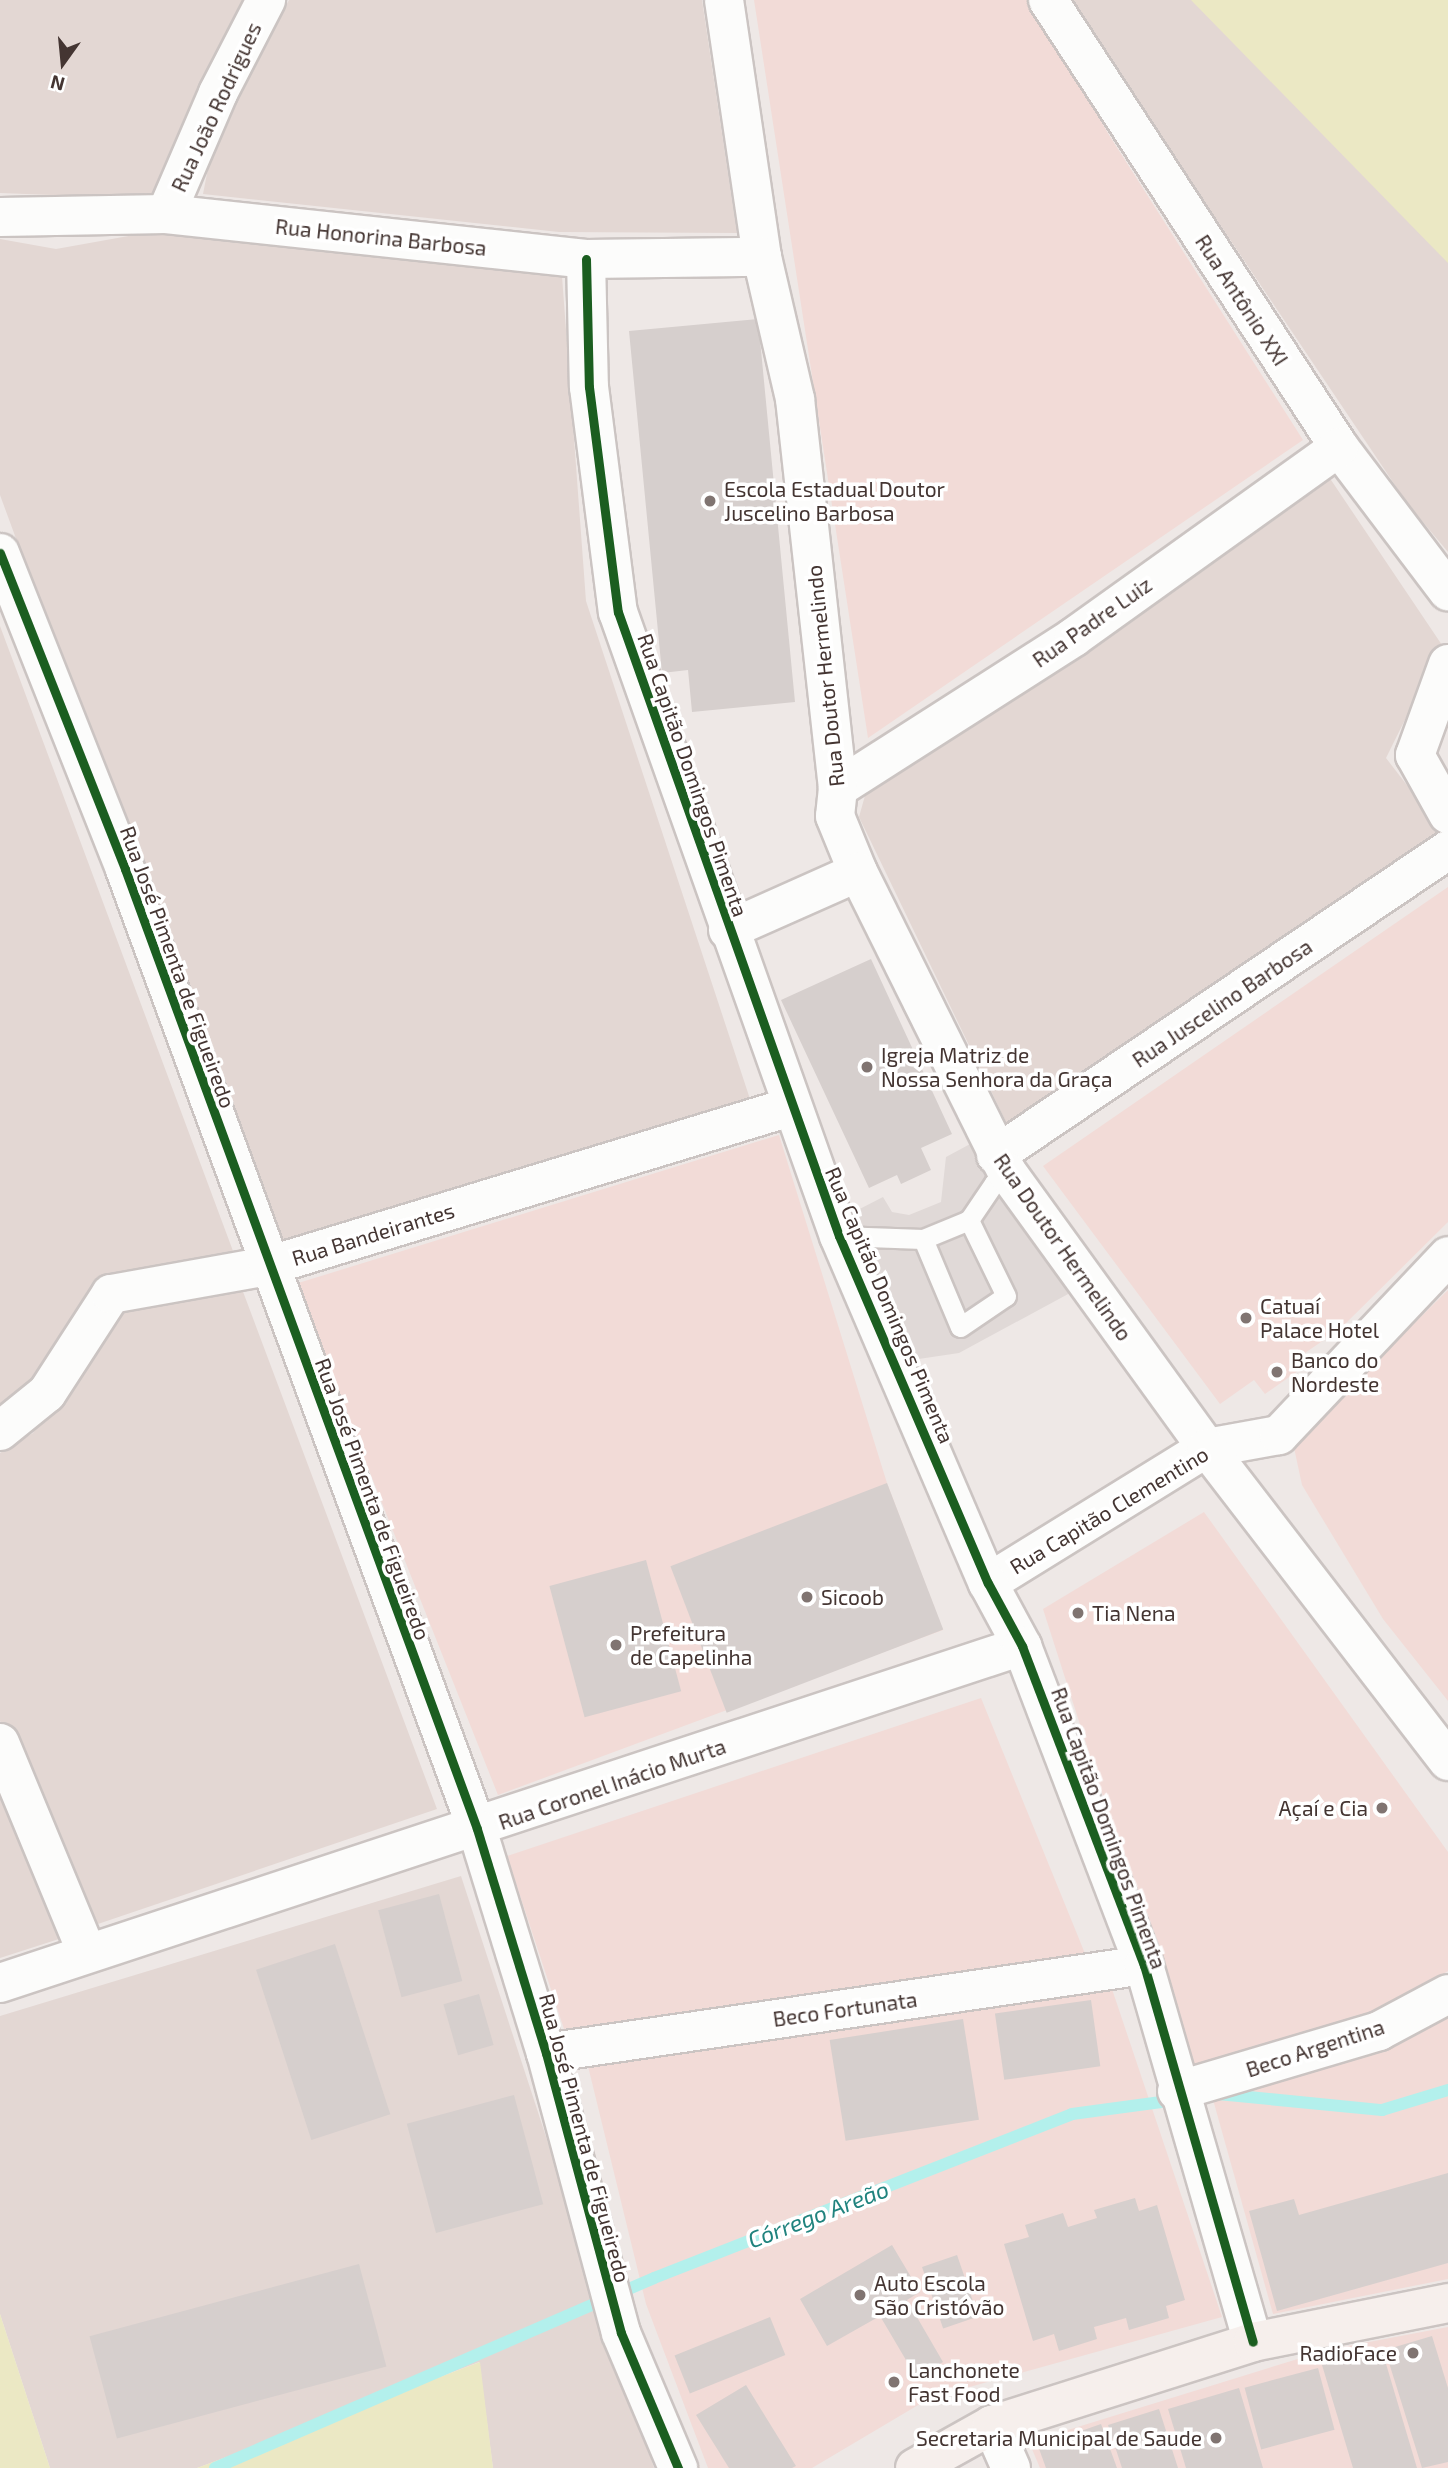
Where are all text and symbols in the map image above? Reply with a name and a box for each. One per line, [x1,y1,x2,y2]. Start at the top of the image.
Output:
street label: Rua João Rodrigues [166,18,266,196]
north arrow [28,28,98,98]
text: N [48,71,67,97]
street label: Rua Honorina Barbosa [274,213,488,261]
street label: Rua Antônio XXI [1190,230,1294,370]
place label: Escola Estadual Doutor Juscelino Barbosa [724,476,946,526]
marker: Escola Estadual Doutor Juscelino Barbosa [702,493,718,509]
street label: Rua Doutor Hermelindo [801,564,849,788]
street label: Rua Padre Luiz [1028,572,1156,672]
street label: Rua Capitão Domingos Pimenta [633,630,753,920]
street label: Rua José Pimenta de Figueiredo [115,822,241,1112]
street label: Rua Juscelino Barbosa [1127,933,1317,1073]
place label: Igreja Matriz de Nossa Senhora da Graça [881,1042,1112,1092]
marker: Igreja Matriz de Nossa Senhora da Graça [859,1059,875,1075]
street label: Rua Doutor Hermelindo [989,1148,1137,1346]
street label: Rua Capitão Domingos Pimenta [820,1163,960,1447]
street label: Rua Bandeirantes [289,1197,457,1271]
place label: Catuaí Palace Hotel [1260,1293,1379,1343]
marker: Catuaí Palace Hotel [1238,1310,1254,1326]
place label: Banco do Nordeste [1291,1347,1379,1397]
street label: Rua José Pimenta de Figueiredo [310,1354,436,1644]
marker: Banco do Nordeste [1269,1364,1285,1380]
street label: Rua Capitão Clementino [1005,1441,1213,1579]
place label: Sicoob [821,1584,884,1610]
marker: Sicoob [799,1589,815,1605]
place label: Tia Nena [1092,1600,1175,1626]
marker: Tia Nena [1070,1605,1086,1621]
place label: Prefeitura de Capelinha [630,1620,752,1670]
marker: Prefeitura de Capelinha [608,1637,624,1653]
street label: Rua Capitão Domingos Pimenta [1046,1684,1172,1972]
street label: Rua Coronel Inácio Murta [495,1733,729,1835]
place label: Açaí e Cia [1279,1795,1368,1821]
marker: Açaí e Cia [1374,1800,1390,1816]
street label: Beco Fortunata [771,1986,919,2032]
street label: Rua José Pimenta de Figueiredo [534,1991,636,2285]
street label: Beco Argentina [1242,2014,1388,2082]
water label: Córrego Areão [743,2174,893,2254]
place label: Auto Escola São Cristóvão [874,2270,1004,2320]
marker: Auto Escola São Cristóvão [852,2287,868,2303]
place label: RadioFace [1300,2340,1397,2366]
marker: RadioFace [1403,2343,1423,2363]
place label: Lanchonete Fast Food [908,2357,1020,2407]
marker: Lanchonete Fast Food [886,2374,902,2390]
place label: Secretaria Municipal de Saude [915,2425,1202,2451]
marker: Secretaria Municipal de Saude [1208,2430,1224,2446]

